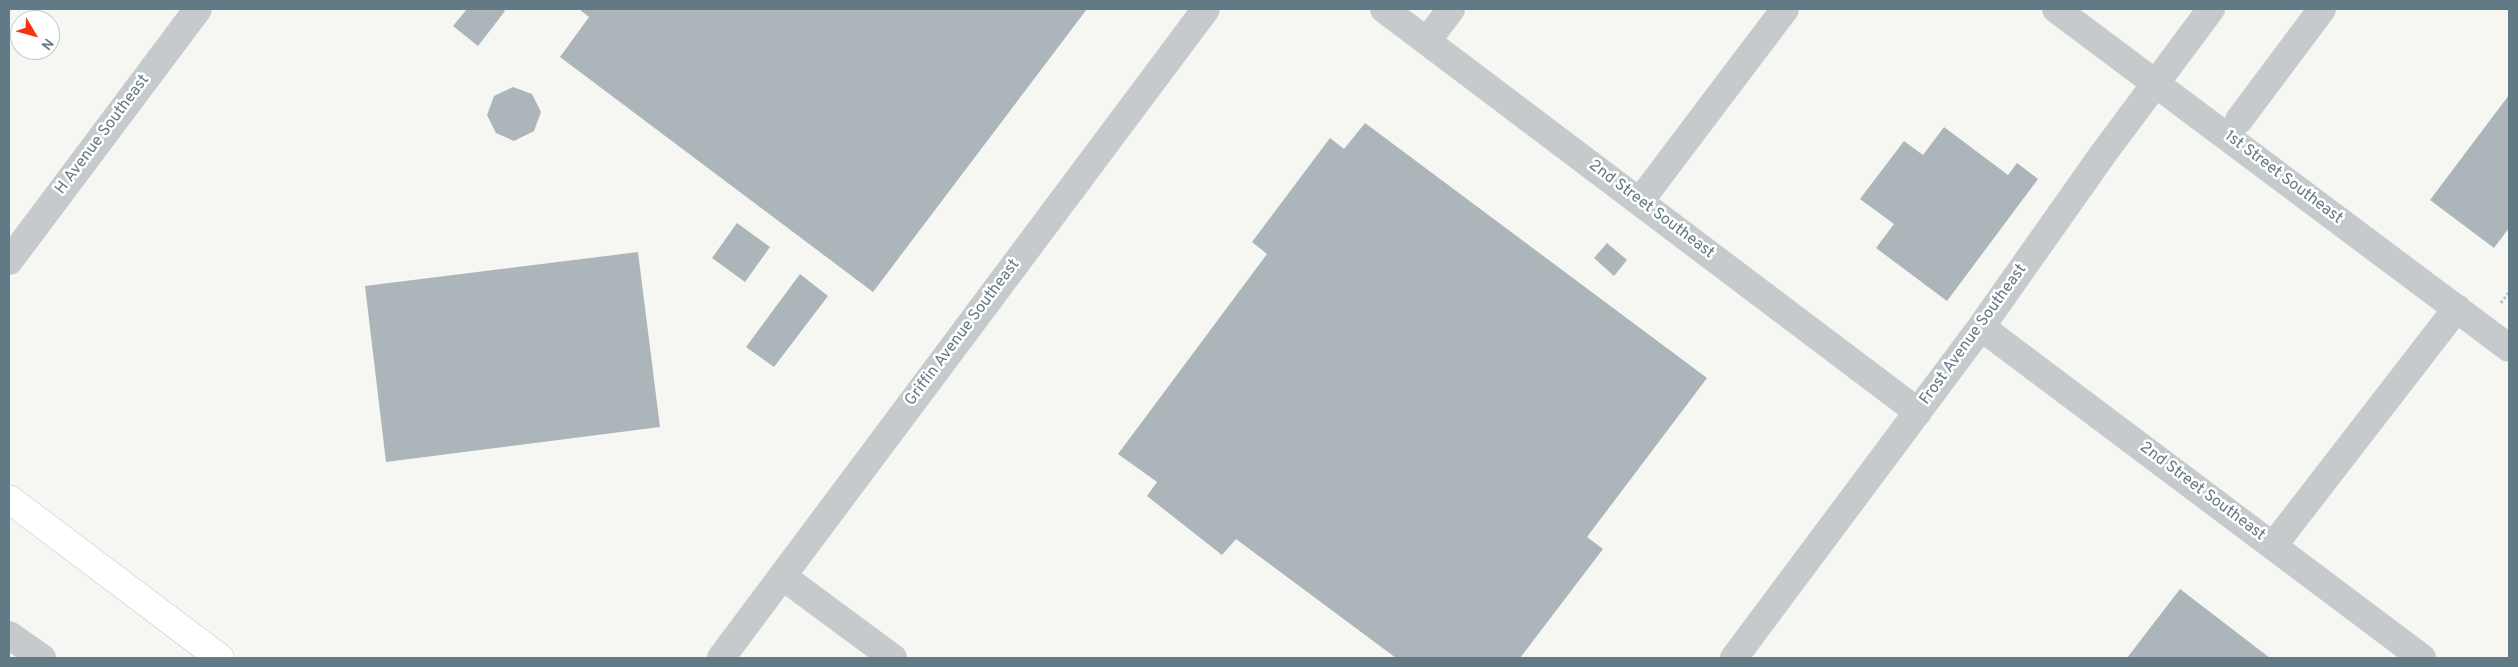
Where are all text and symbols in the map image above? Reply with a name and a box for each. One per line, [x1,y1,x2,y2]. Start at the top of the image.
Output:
north arrow [10,10,60,60]
text: N [37,35,56,53]
street label: H Avenue Southeast [52,71,154,199]
street label: 1st Street Southeast [2220,127,2346,229]
street label: 2nd Street Southeast [1584,157,1718,263]
street label: Griffin Avenue Southeast [902,256,1024,410]
street label: Frost Avenue Southeast [1916,261,2032,409]
street label: 2nd Street Southeast [2135,439,2269,545]

